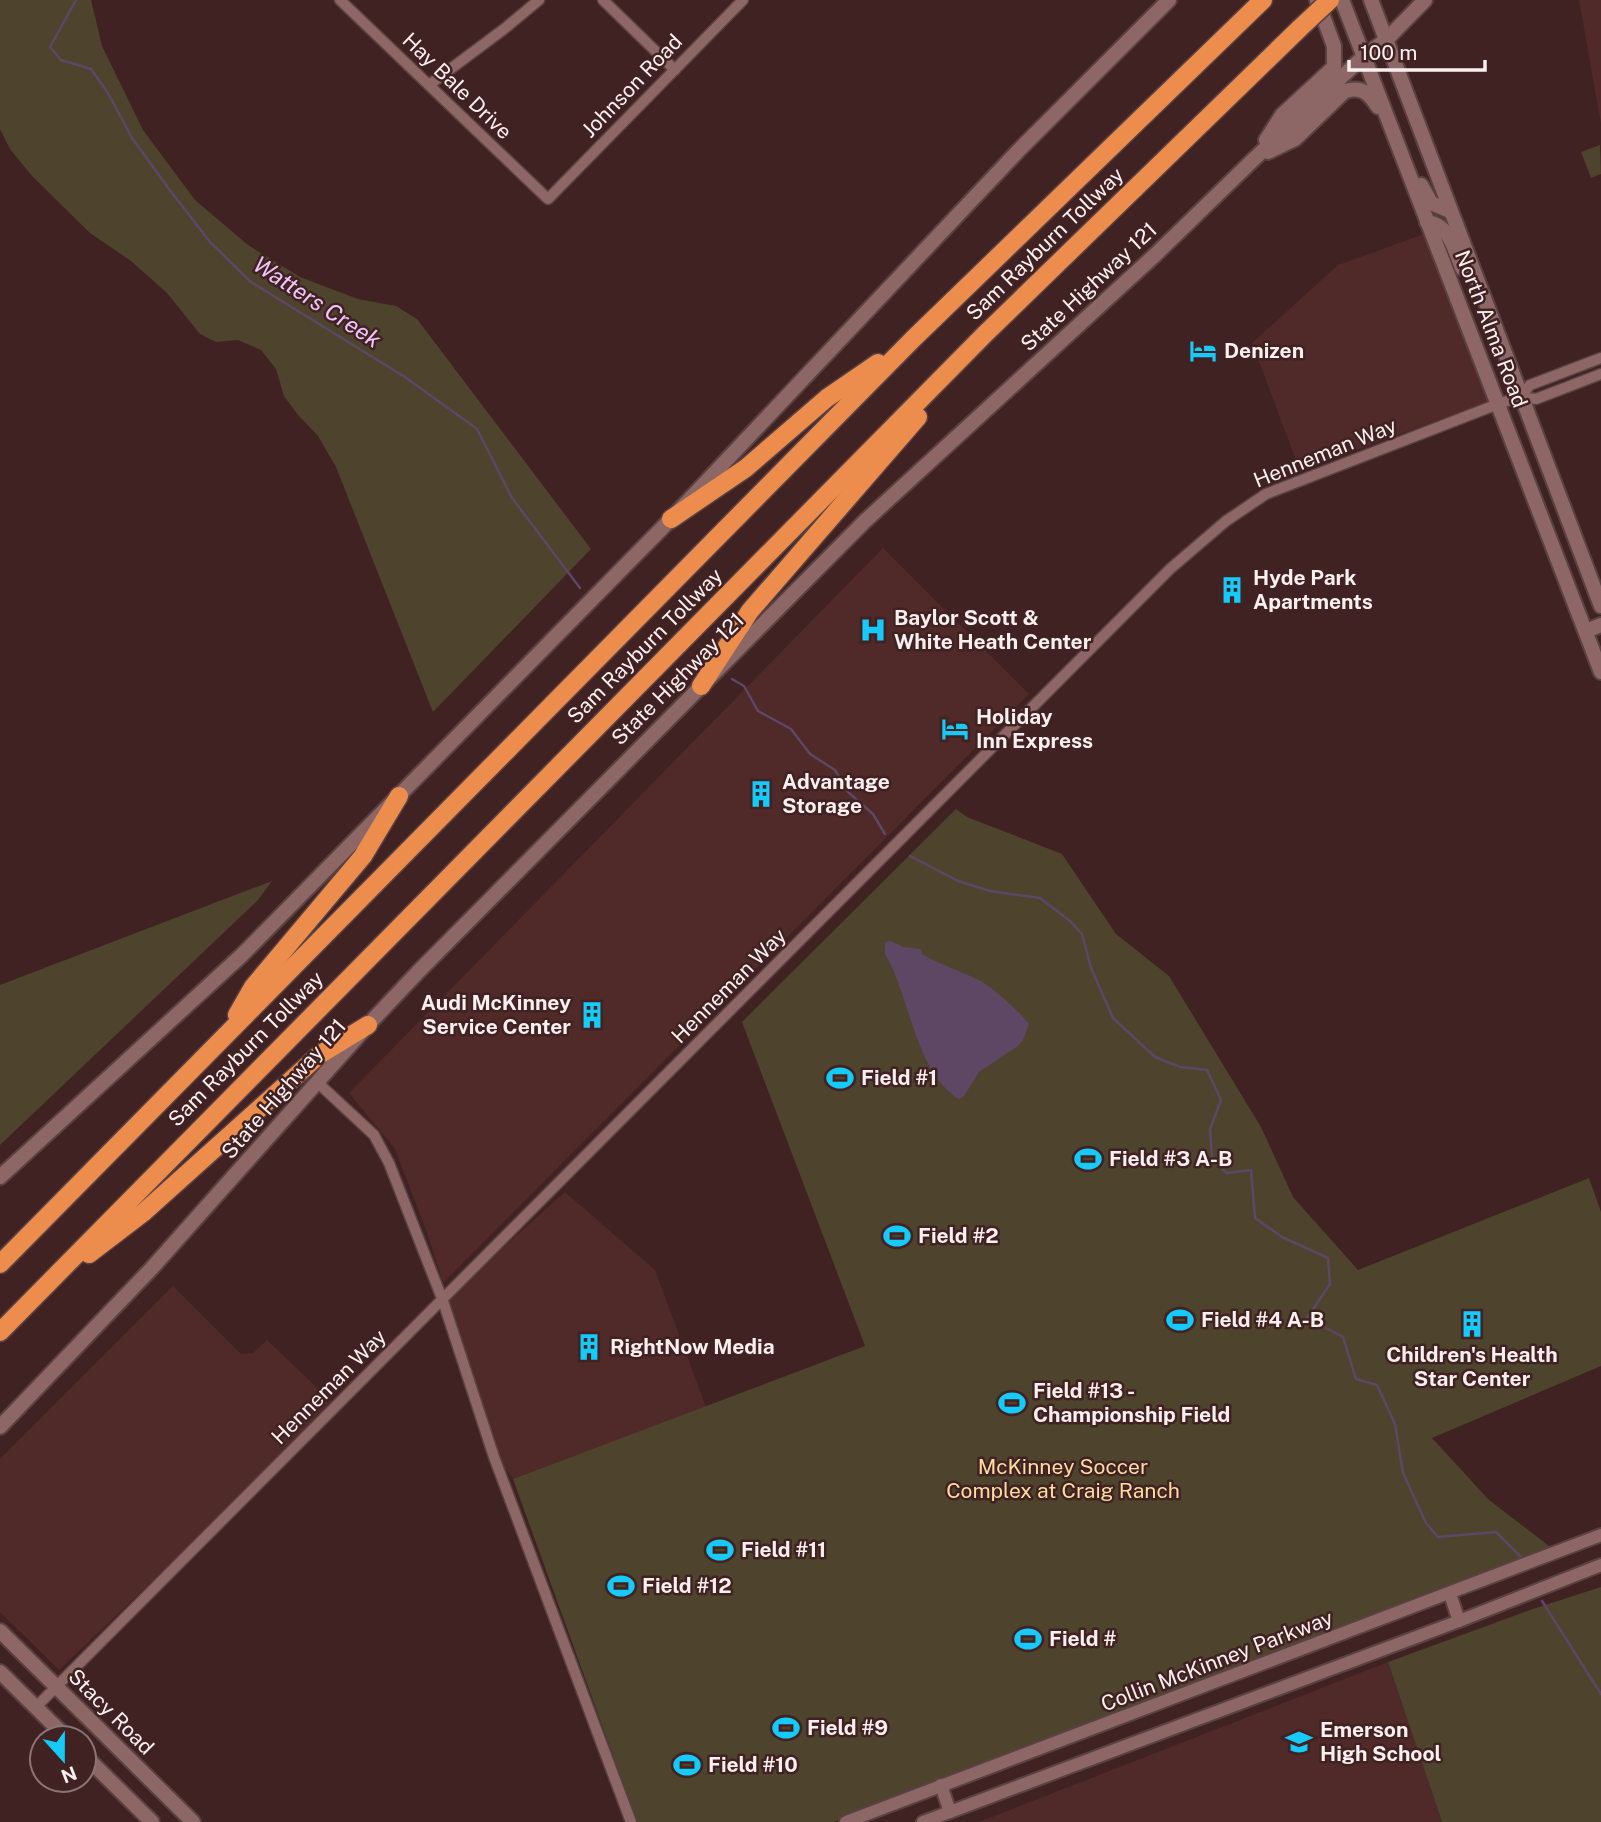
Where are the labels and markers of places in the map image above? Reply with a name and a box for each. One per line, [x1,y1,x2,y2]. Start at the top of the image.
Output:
hotel icon: Denizen [1188,336,1218,366]
place label: Denizen [1224,338,1304,363]
place label: Hyde Park Apartments [1253,565,1373,614]
building icon: Hyde Park Apartments [1217,575,1247,605]
place label: Baylor Scott & White Heath Center [894,605,1092,654]
hospital icon: Baylor Scott & White Heath Center [858,615,888,645]
place label: Holiday Inn Express [976,704,1093,753]
hotel icon: Holiday Inn Express [940,714,970,744]
place label: Advantage Storage [782,769,890,818]
building icon: Advantage Storage [746,779,776,809]
place label: Audi McKinney Service Center [421,990,571,1039]
building icon: Audi McKinney Service Center [577,1000,607,1030]
sports icon: Field #1 [825,1063,855,1093]
place label: Field #1 [861,1065,937,1090]
sports icon: Field #3 A-B [1073,1144,1103,1174]
place label: Field #3 A-B [1109,1146,1232,1171]
sports icon: Field #2 [882,1221,912,1251]
place label: Field #2 [918,1223,999,1248]
sports icon: Field #4 A-B [1165,1305,1195,1335]
place label: Field #4 A-B [1201,1307,1324,1332]
building icon: Children's Health Star Center [1457,1309,1487,1339]
building icon: RightNow Media [574,1332,604,1362]
place label: RightNow Media [610,1334,775,1359]
place label: Children's Health Star Center [1386,1342,1558,1391]
place label: Field #13 - Championship Field [1033,1378,1230,1427]
sports icon: Field #13 - Championship Field [997,1388,1027,1418]
sports icon: Field #11 [705,1535,735,1565]
place label: Field #11 [741,1537,826,1562]
sports icon: Field #12 [606,1571,636,1601]
place label: Field #12 [642,1573,732,1598]
sports icon: Field # [1013,1624,1043,1654]
place label: Field # [1049,1626,1116,1651]
sports icon: Field #9 [771,1713,801,1743]
place label: Field #9 [807,1715,888,1740]
place label: Emerson High School [1320,1717,1442,1766]
school or university icon: Emerson High School [1284,1727,1314,1757]
sports icon: Field #10 [672,1750,702,1780]
place label: Field #10 [708,1752,798,1777]

